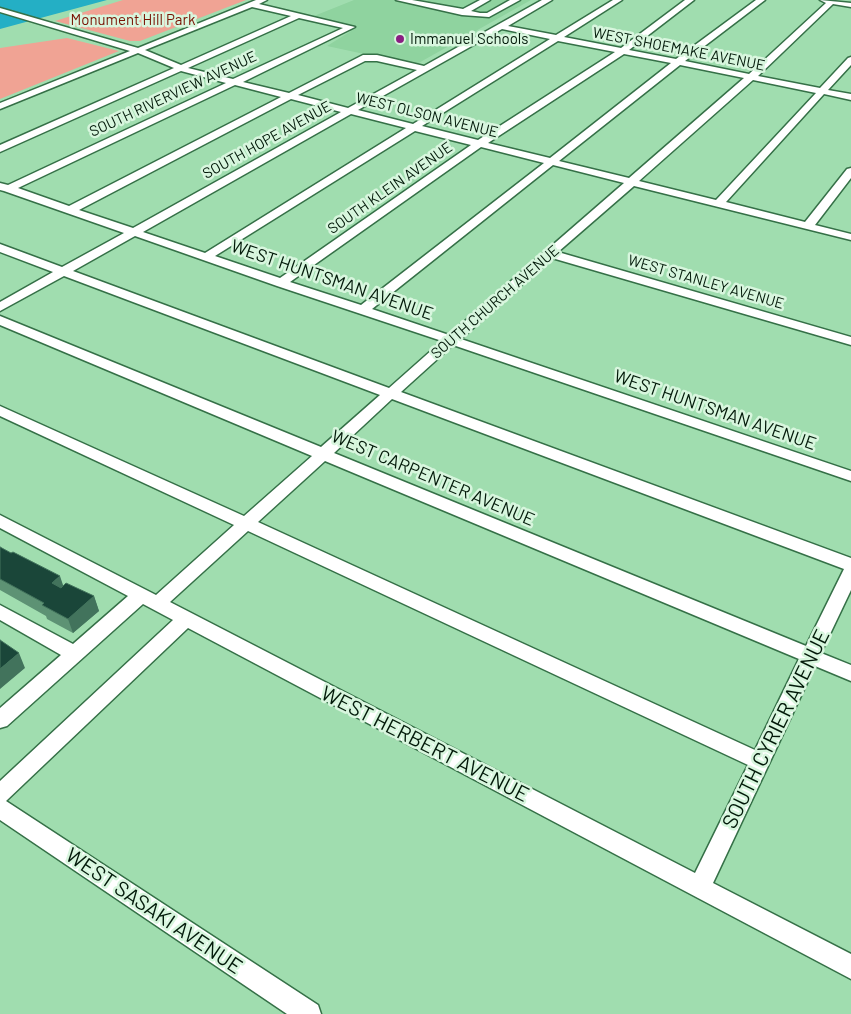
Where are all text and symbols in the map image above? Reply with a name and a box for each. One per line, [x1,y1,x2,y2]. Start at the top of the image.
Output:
park label: Monument Hill Park [71,11,195,29]
street label: WEST SHOEMAKE AVENUE [591,23,767,75]
place label: Immanuel Schools [410,30,528,48]
marker: Immanuel Schools [394,33,406,45]
street label: SOUTH RIVERVIEW AVENUE [87,47,259,141]
street label: WEST OLSON AVENUE [354,89,500,141]
street label: SOUTH HOPE AVENUE [200,97,334,183]
street label: SOUTH KLEIN AVENUE [324,138,456,238]
street label: WEST HUNTSMAN AVENUE [228,235,436,325]
street label: SOUTH CHURCH AVENUE [427,241,563,363]
street label: WEST STANLEY AVENUE [626,251,786,313]
street label: WEST HUNTSMAN AVENUE [611,365,819,455]
street label: WEST CARPENTER AVENUE [328,425,538,531]
street label: SOUTH CYRIER AVENUE [717,625,835,833]
street label: WEST HERBERT AVENUE [317,681,533,807]
street label: WEST SASAKI AVENUE [61,843,247,979]

